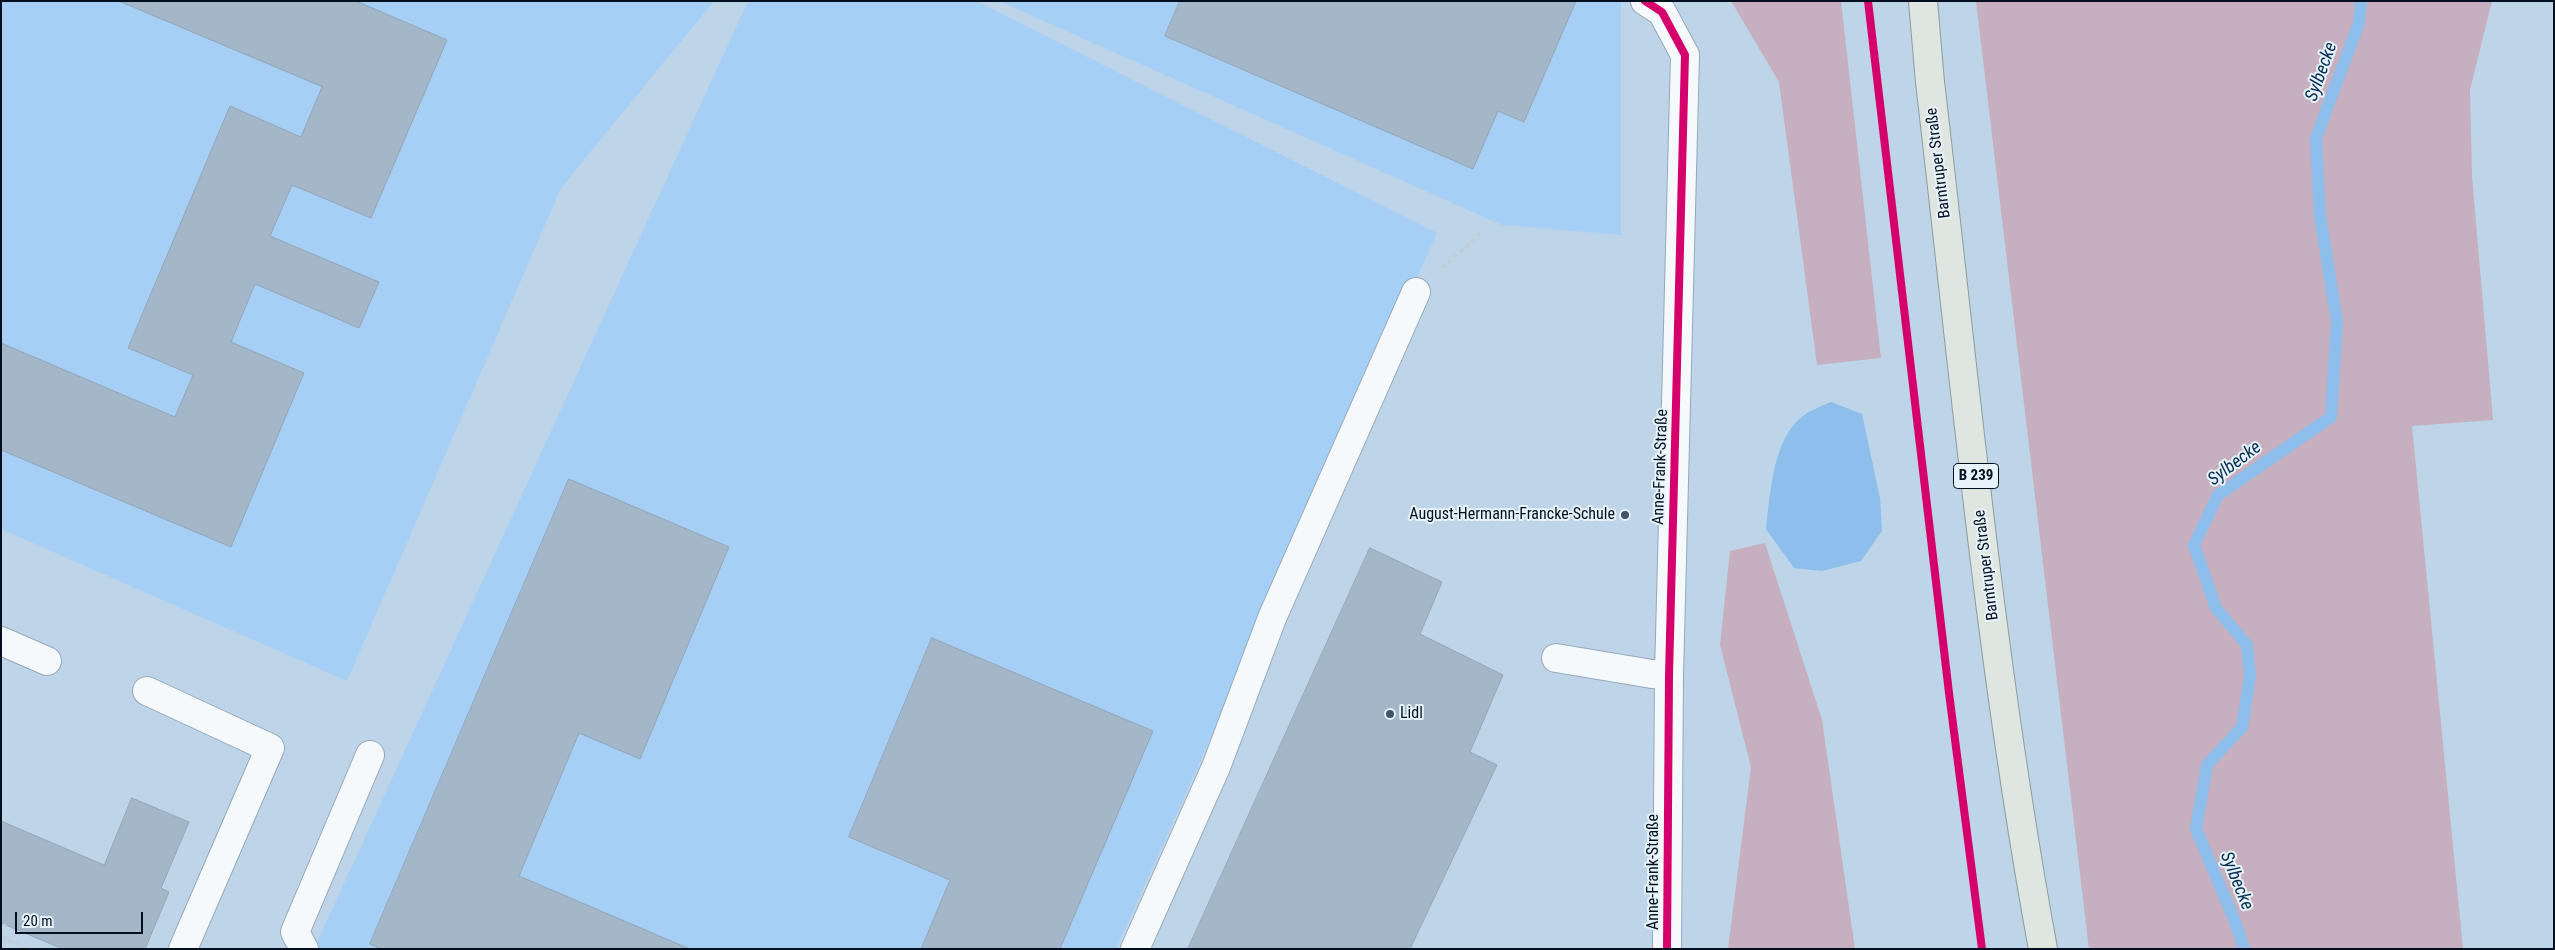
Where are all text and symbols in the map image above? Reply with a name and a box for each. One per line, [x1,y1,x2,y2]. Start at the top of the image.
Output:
water label: Sylbecke [2301,40,2343,104]
street label: Barntruper Straße [1923,107,1955,219]
street label: Anne-Frank-Straße [1649,409,1673,525]
water label: Sylbecke [2204,437,2266,491]
road number: B 239 [1954,464,1998,488]
place label: August-Hermann-Francke-Schule [1409,505,1615,525]
marker: August-Hermann-Francke-Schule [1619,509,1631,521]
street label: Barntruper Straße [1971,509,2003,621]
place label: Lidl [1400,704,1423,724]
marker: Lidl [1384,708,1396,720]
street label: Anne-Frank-Straße [1644,814,1664,930]
water label: Sylbecke [2215,849,2257,913]
scale bar [18,902,145,934]
text: 20 m [23,912,53,930]

